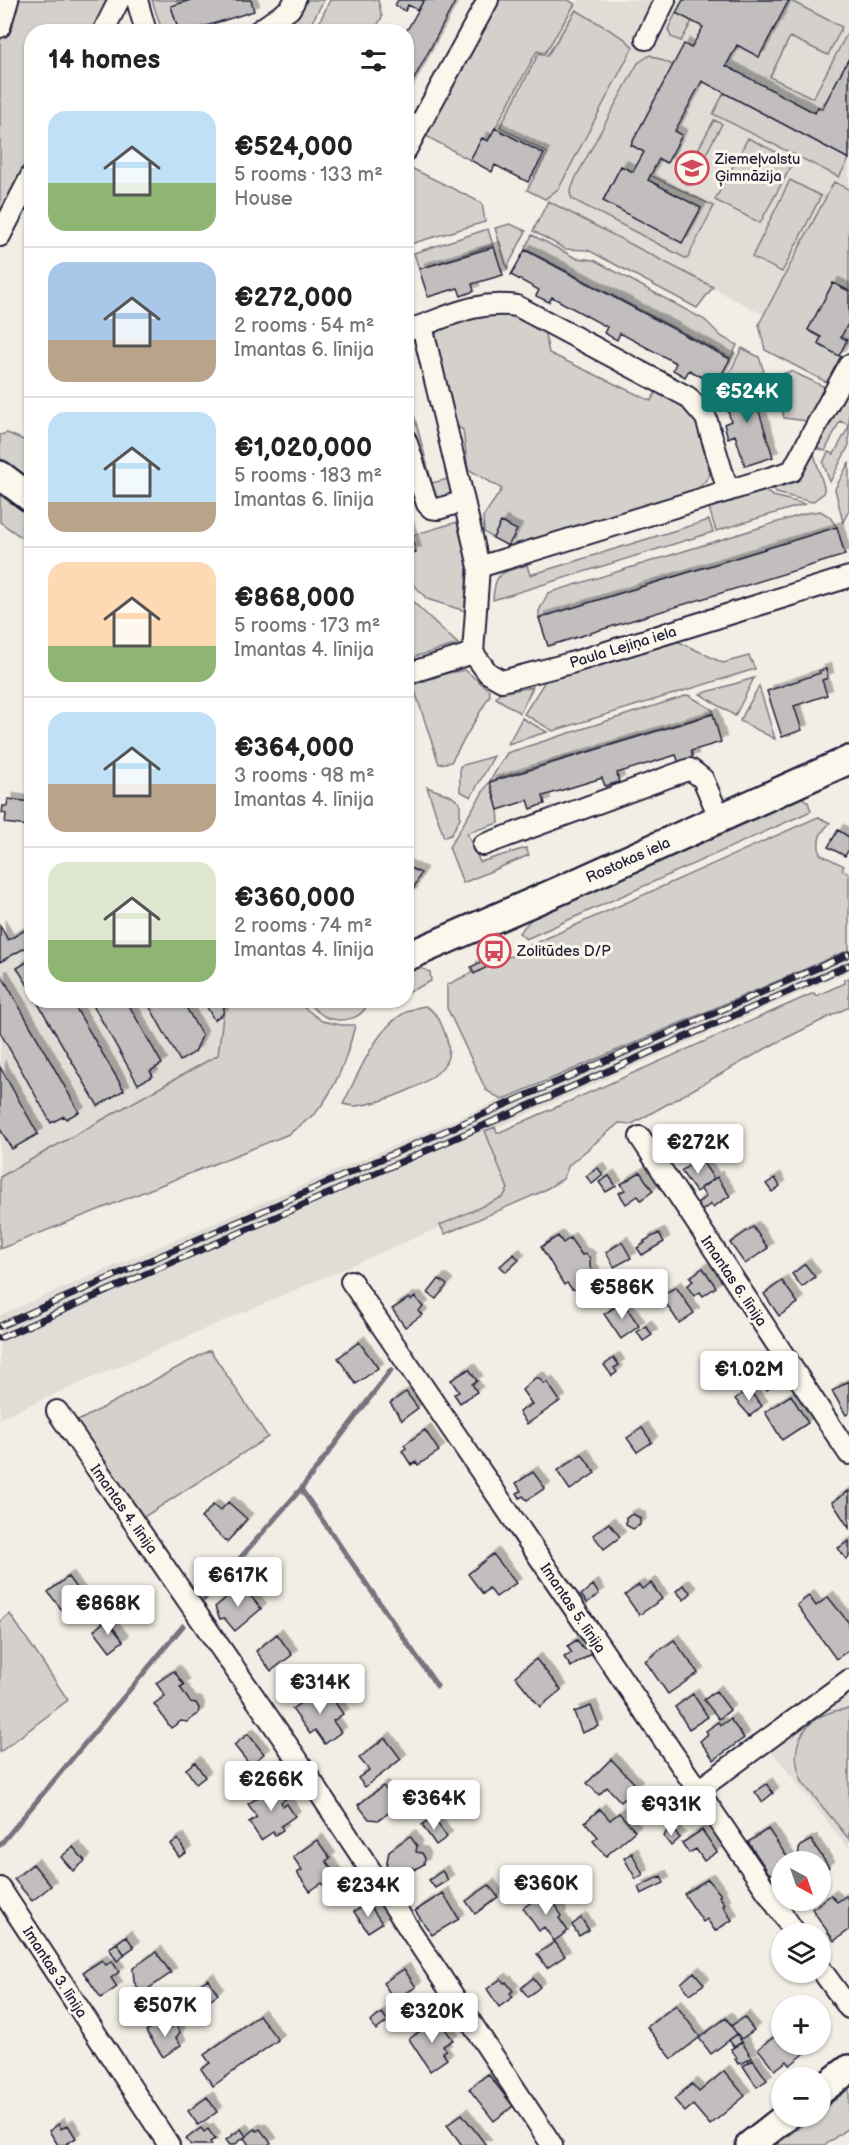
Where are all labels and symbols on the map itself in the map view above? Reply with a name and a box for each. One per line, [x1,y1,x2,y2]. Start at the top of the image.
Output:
school or university icon: Ziemeļvalstu Ģimnāzija [674,150,710,186]
place label: Ziemeļvalstu Ģimnāzija [714,150,800,187]
pin: €524K [705,373,789,424]
street label: Paula Lejiņa iela [567,622,679,673]
street label: Rostokas iela [583,833,673,888]
bus stop icon: Zolitūdes D/P [476,933,512,969]
place label: Zolitūdes D/P [516,942,611,961]
pin: €272K [656,1124,740,1175]
street label: Imantas 6. līnija [696,1232,771,1330]
pin: €586K [580,1269,664,1320]
pin: €1.02M [700,1351,798,1402]
street label: Imantas 4. līnija [86,1461,162,1558]
pin: €617K [196,1557,280,1608]
street label: Imantas 5. līnija [535,1560,610,1657]
pin: €868K [66,1585,150,1636]
pin: €314K [278,1664,362,1715]
pin: €266K [229,1761,313,1812]
pin: €364K [392,1780,476,1831]
pin: €931K [629,1786,713,1837]
north arrow [771,1851,831,1911]
pin: €360K [504,1865,588,1916]
pin: €234K [326,1867,410,1918]
street label: Imantas 3. līnija [18,1923,91,2022]
pin: €507K [123,1987,207,2038]
pin: €320K [390,1993,474,2044]

